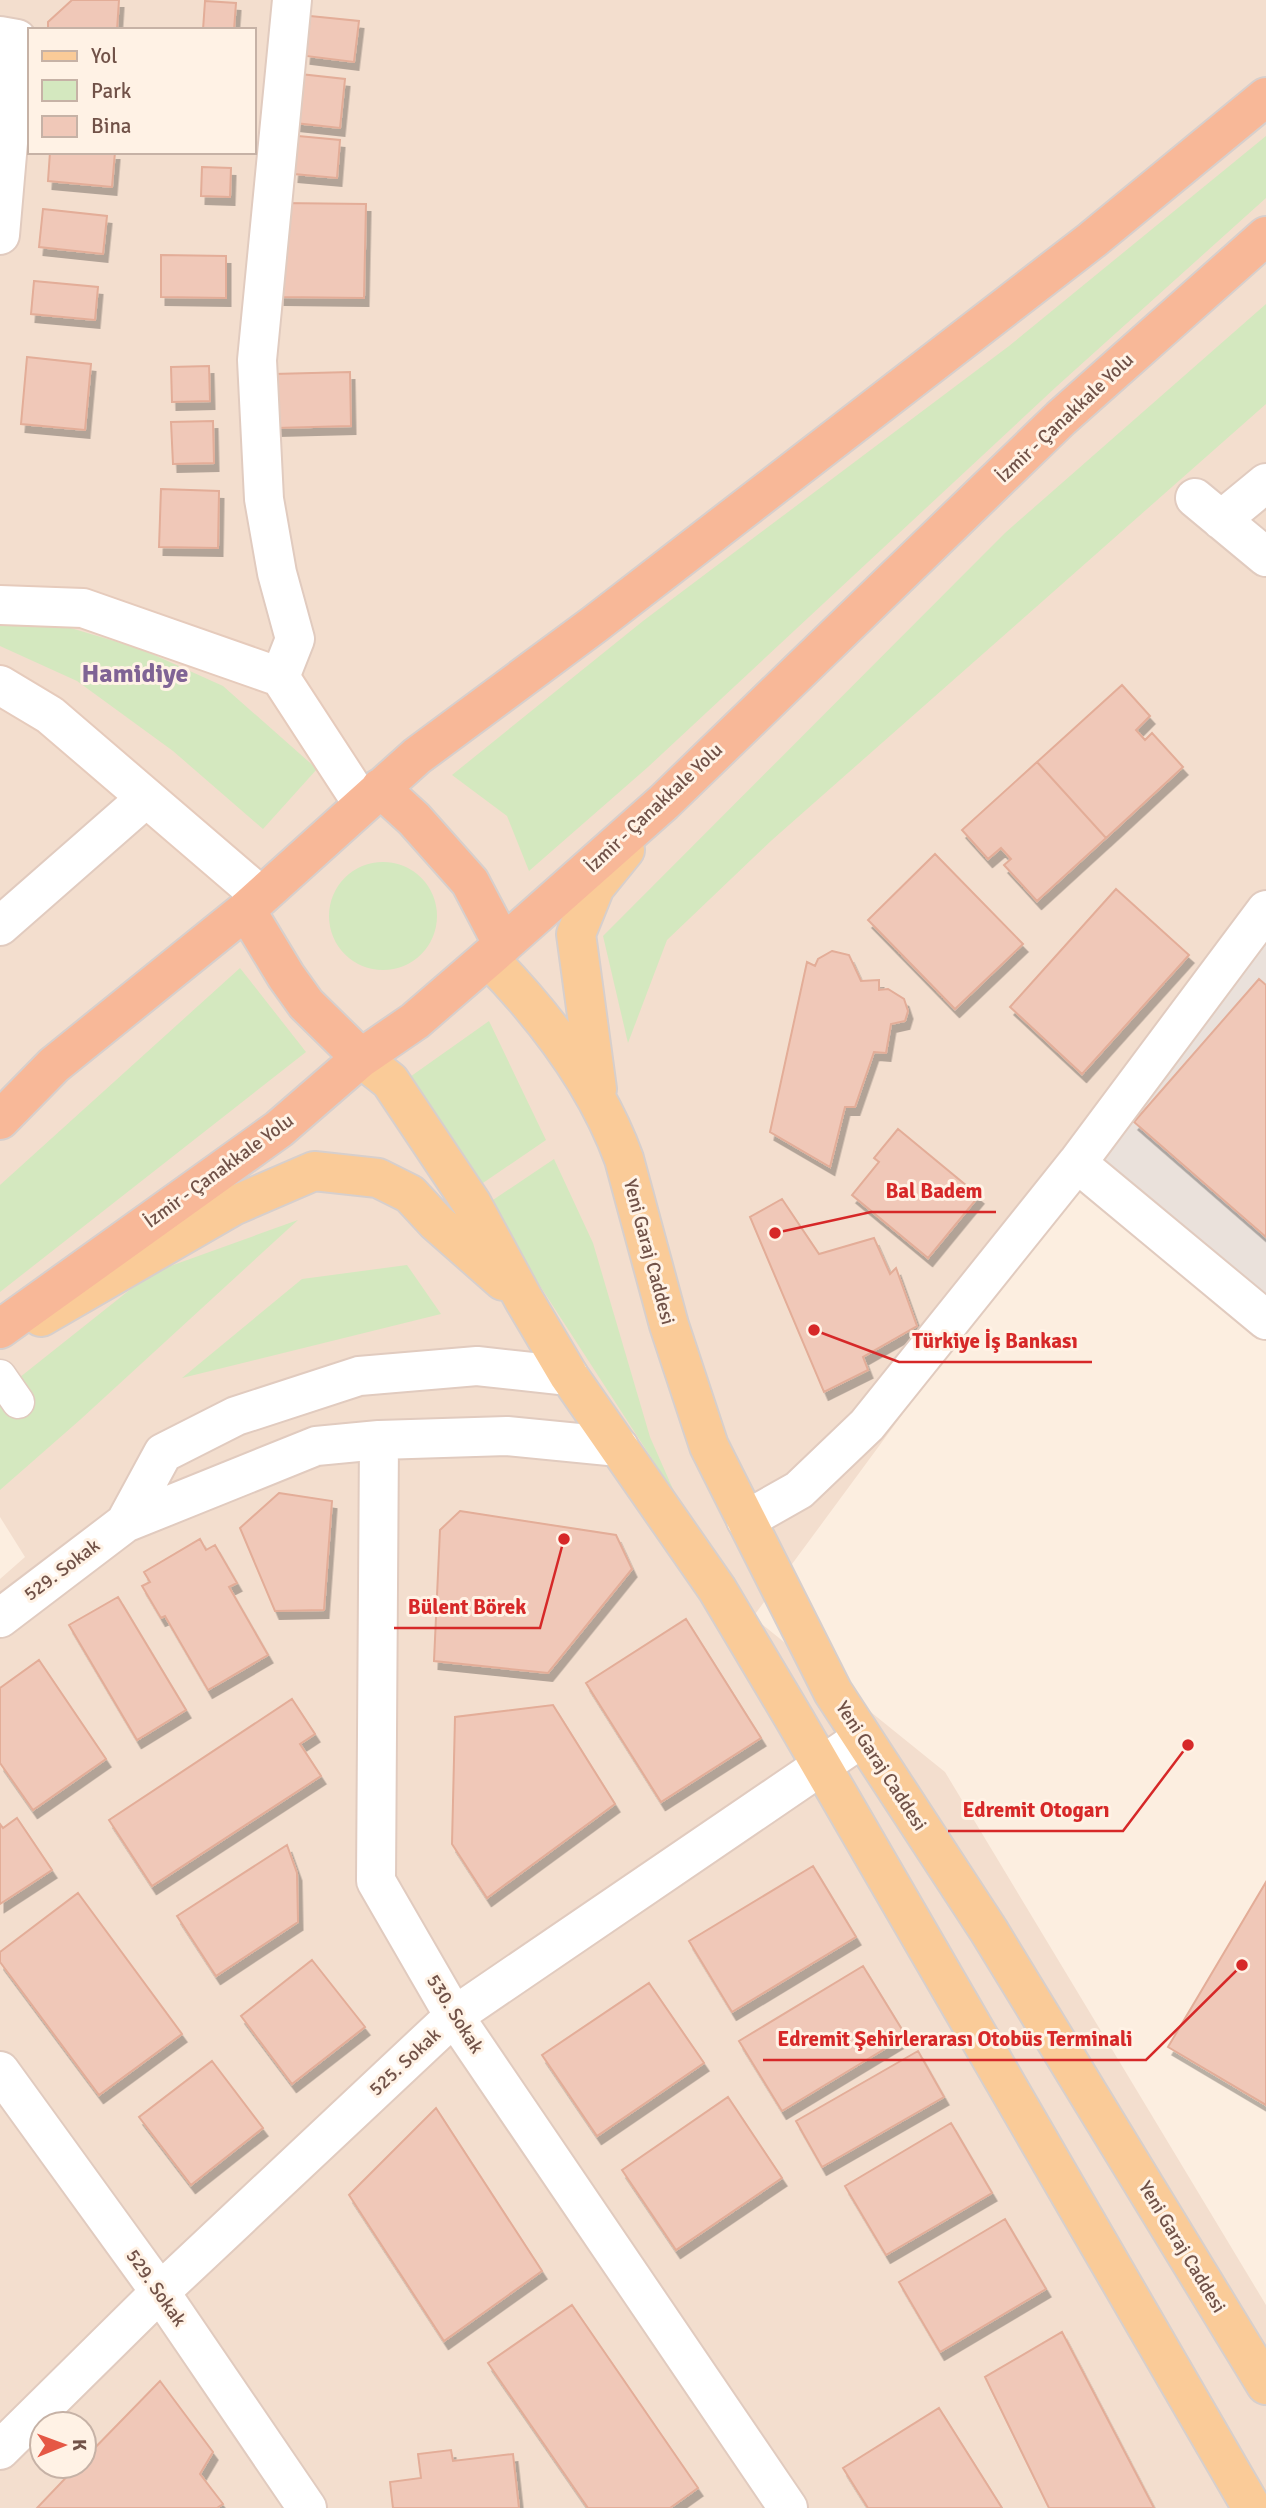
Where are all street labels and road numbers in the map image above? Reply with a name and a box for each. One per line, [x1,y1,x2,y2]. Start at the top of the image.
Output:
street label: İzmir - Çanakkale Yolu [991,348,1139,488]
street label: İzmir - Çanakkale Yolu [580,738,728,878]
street label: İzmir - Çanakkale Yolu [139,1109,299,1233]
street label: Yeni Garaj Caddesi [618,1177,680,1327]
street label: 529. Sokak [19,1533,105,1606]
street label: Yeni Garaj Caddesi [830,1697,932,1835]
street label: 530. Sokak [421,1970,489,2059]
street label: 525. Sokak [364,2023,446,2101]
street label: Yeni Garaj Caddesi [1133,2177,1231,2317]
street label: 529. Sokak [121,2245,192,2332]

